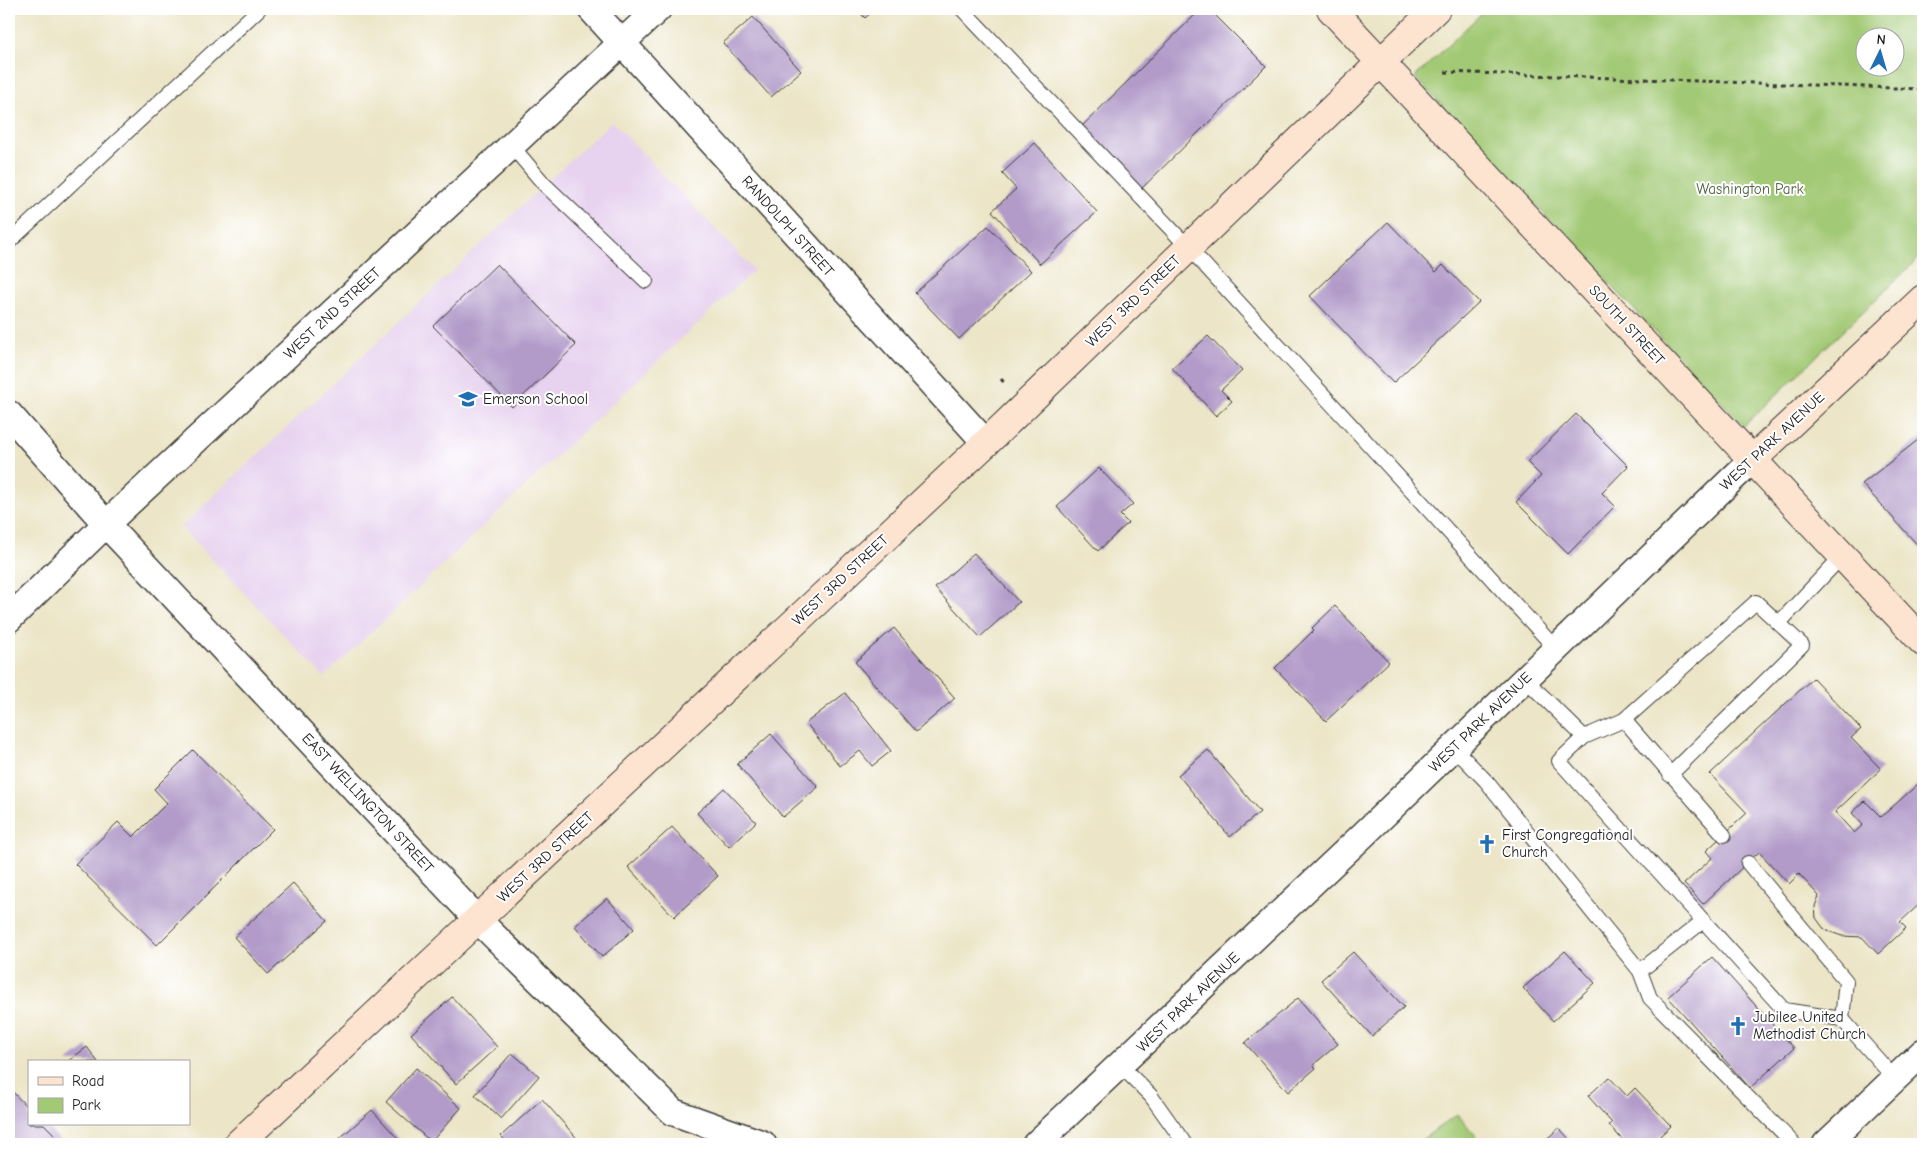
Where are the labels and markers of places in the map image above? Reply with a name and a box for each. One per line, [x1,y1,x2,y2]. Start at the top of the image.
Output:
school or university icon: Emerson School [457,388,479,410]
place label: Emerson School [483,390,588,408]
place label: First Congregational Church [1502,826,1633,861]
church icon: First Congregational Church [1476,833,1498,855]
place label: Jubilee United Methodist Church [1753,1008,1866,1043]
church icon: Jubilee United Methodist Church [1727,1015,1749,1037]

